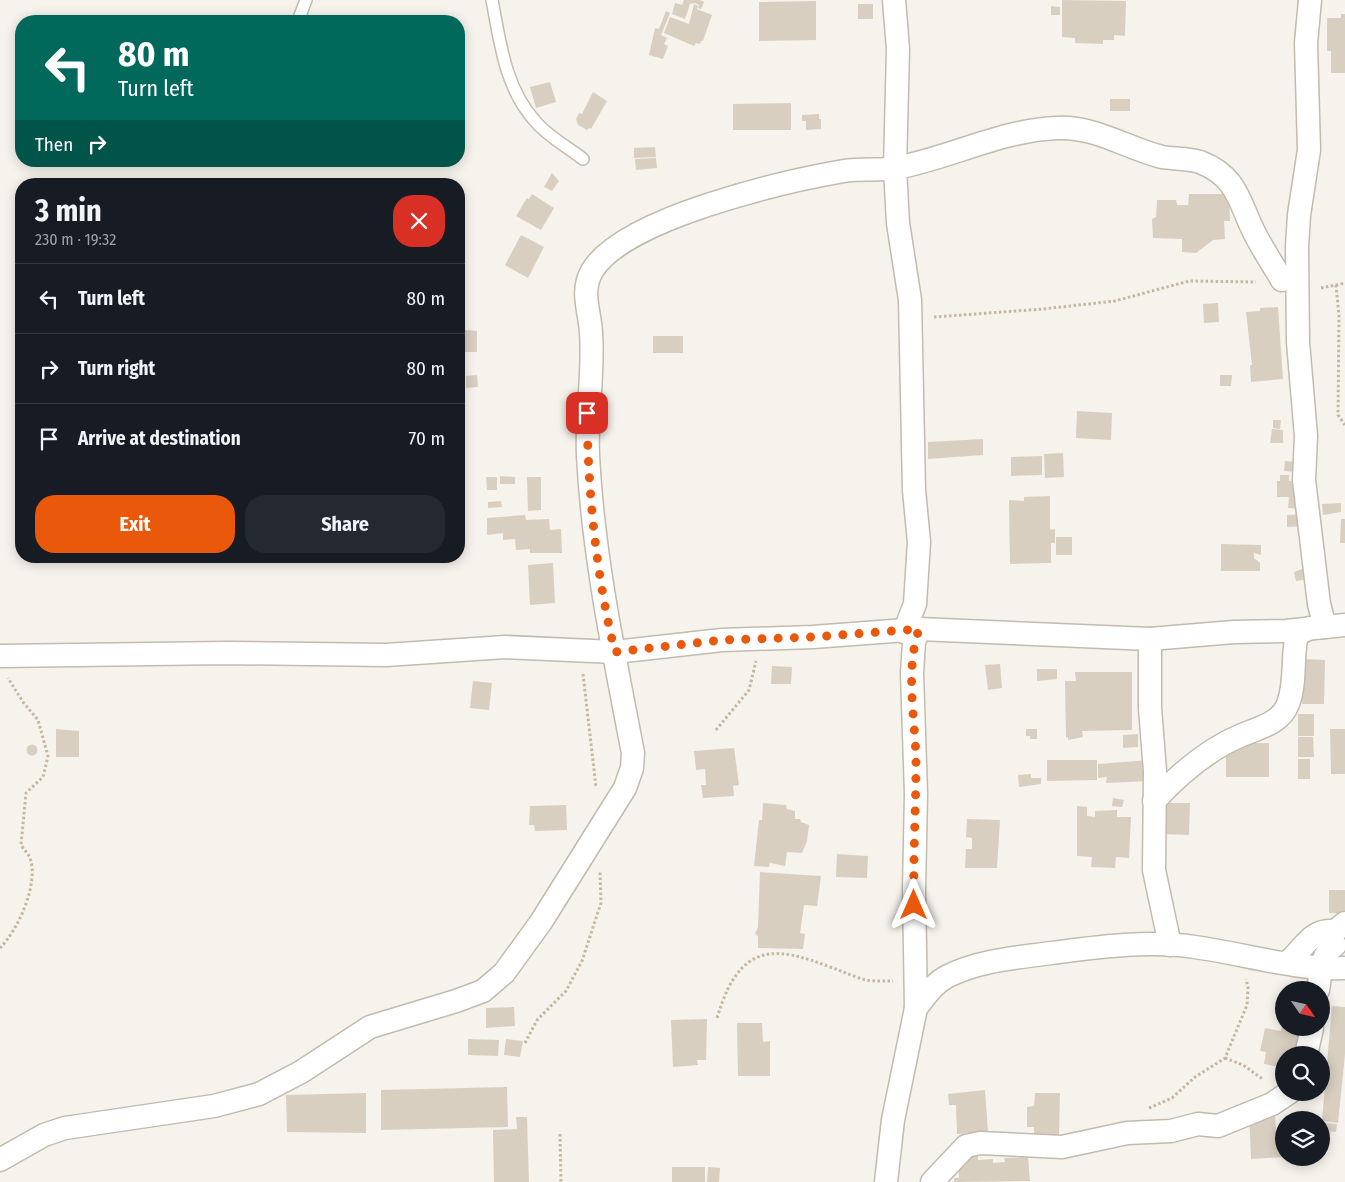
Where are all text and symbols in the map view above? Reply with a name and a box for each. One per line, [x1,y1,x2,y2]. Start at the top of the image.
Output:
text: 80 m [118,33,190,75]
icon: left [35,35,100,100]
text: Turn left [118,75,194,102]
icon: right [83,130,111,158]
text: Then [35,133,73,156]
text: 3 min [35,193,102,229]
button: close [393,195,445,247]
text: 230 m · 19:32 [35,230,116,249]
icon: left [35,285,63,313]
text: Turn left [78,287,145,310]
text: 80 m [407,287,445,310]
icon: right [35,355,63,383]
text: Turn right [78,357,155,380]
text: 80 m [407,357,445,380]
pin [566,392,608,434]
icon: arrive [573,399,601,427]
icon: arrive [35,425,63,453]
text: Arrive at destination [78,427,241,450]
text: 70 m [409,427,445,450]
button: Exit [35,495,235,553]
button: Share [245,495,445,553]
position arrow [887,878,939,930]
north arrow [1275,981,1330,1036]
map controls [1275,981,1330,1166]
button: search [1275,1046,1330,1101]
button: layers [1275,1111,1330,1166]

